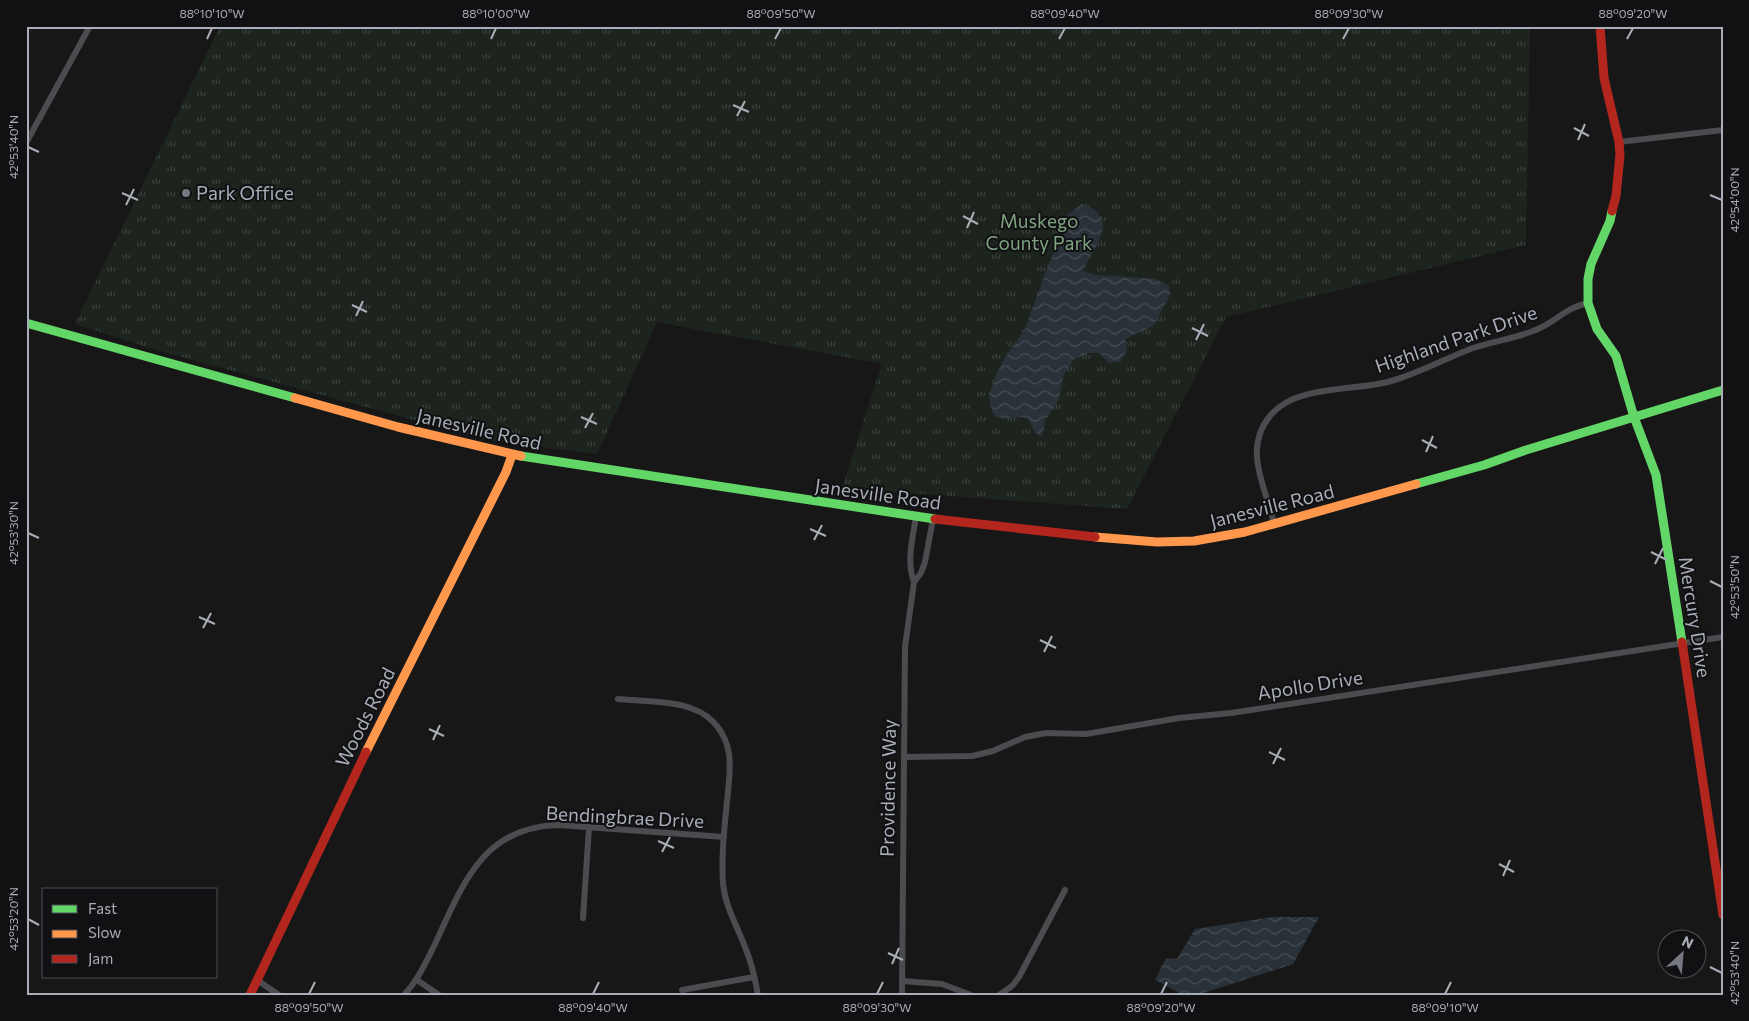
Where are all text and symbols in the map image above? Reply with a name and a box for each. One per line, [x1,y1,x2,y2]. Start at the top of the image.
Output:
text: 88°10'10"W [179,6,245,20]
text: 88°10'00"W [462,6,530,20]
text: 88°09'50"W [746,6,816,20]
text: 88°09'40"W [1030,6,1100,20]
text: 88°09'30"W [1314,6,1384,20]
text: 88°09'20"W [1599,6,1667,20]
text: 42°53'40"N [6,115,20,179]
text: 42°54'00"N [1727,167,1741,233]
place label: Park Office [196,181,294,204]
marker: Park Office [180,187,192,199]
park label: Muskego County Park [986,209,1092,254]
street label: Highland Park Drive [1372,300,1540,377]
street label: Janesville Road [415,403,544,454]
street label: Janesville Road [814,473,943,514]
street label: Janesville Road [1207,479,1336,532]
text: 42°53'30"N [6,501,20,565]
street label: Mercury Drive [1675,555,1716,679]
text: 42°53'50"N [1727,555,1741,619]
street label: Woods Road [330,663,399,770]
street label: Apollo Drive [1256,665,1364,704]
street label: Providence Way [875,719,900,857]
street label: Bendingbrae Drive [545,801,705,832]
text: 42°53'20"N [6,887,20,951]
legend [42,888,218,978]
text: Fast [88,899,117,917]
text: Slow [88,923,121,941]
north arrow [1656,928,1706,978]
text: N [1679,932,1696,952]
text: 42°53'40"N [1727,941,1741,1005]
text: Jam [88,949,113,967]
text: 88°09'50"W [274,1000,344,1014]
text: 88°09'40"W [558,1000,628,1014]
text: 88°09'30"W [842,1000,912,1014]
text: 88°09'20"W [1127,1000,1195,1014]
text: 88°09'10"W [1411,1000,1479,1014]

